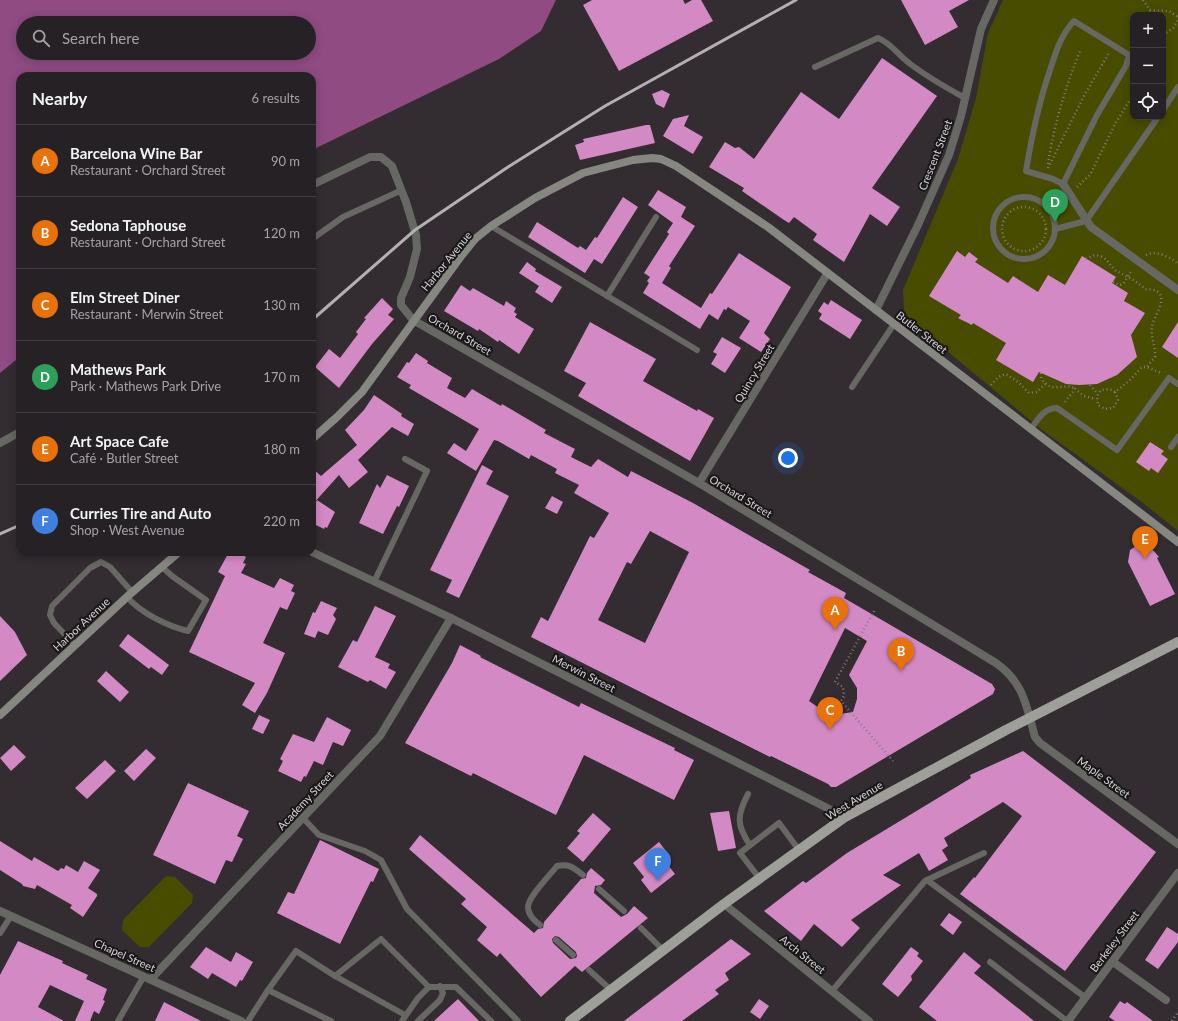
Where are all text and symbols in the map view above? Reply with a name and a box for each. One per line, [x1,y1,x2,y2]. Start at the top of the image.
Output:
map controls [1130,12,1166,120]
button: + [1130,12,1166,48]
search box [16,16,316,60]
icon: search [30,27,52,49]
text: Search here [62,29,139,47]
button: − [1130,48,1166,84]
button: locate [1130,84,1166,120]
text: Nearby [32,88,87,109]
text: 6 results [252,90,300,106]
street label: Crescent Street [916,118,954,192]
text: Barcelona Wine Bar [70,144,202,162]
text: A [40,153,50,169]
text: 90 m [271,153,300,169]
text: Restaurant · Orchard Street [70,162,226,178]
pin: D [1042,189,1068,222]
text: Sedona Taphouse [70,216,186,234]
text: B [41,225,49,241]
text: 120 m [263,225,300,241]
street label: Harbor Avenue [418,229,474,293]
text: Restaurant · Orchard Street [70,234,226,250]
text: Elm Street Diner [70,288,180,306]
text: C [41,297,49,313]
text: 130 m [263,297,300,313]
text: Restaurant · Merwin Street [70,306,223,322]
street label: Butler Street [894,308,950,356]
street label: Orchard Street [426,311,494,357]
street label: Quincy Street [731,341,777,405]
text: Mathews Park [70,360,166,378]
text: D [40,369,50,385]
text: 170 m [263,369,300,385]
text: Park · Mathews Park Drive [70,378,221,394]
text: Art Space Cafe [70,432,169,450]
text: E [41,441,49,457]
text: 180 m [263,441,300,457]
your location [778,448,798,468]
text: Café · Butler Street [70,450,178,466]
street label: Orchard Street [707,472,775,520]
text: Curries Tire and Auto [70,504,211,522]
text: F [41,513,49,529]
text: 220 m [263,513,300,529]
text: Shop · West Avenue [70,522,185,538]
pin: E [1132,526,1158,559]
street label: Harbor Avenue [50,594,112,654]
pin: A [822,597,848,630]
pin: B [888,638,914,671]
street label: Merwin Street [550,652,618,694]
pin: C [817,697,843,730]
street label: Maple Street [1075,754,1133,800]
street label: Academy Street [274,768,336,832]
street label: West Avenue [823,778,885,822]
pin: F [645,848,671,881]
street label: Berkeley Street [1087,908,1141,974]
street label: Arch Street [778,932,828,976]
street label: Chapel Street [93,936,158,974]

